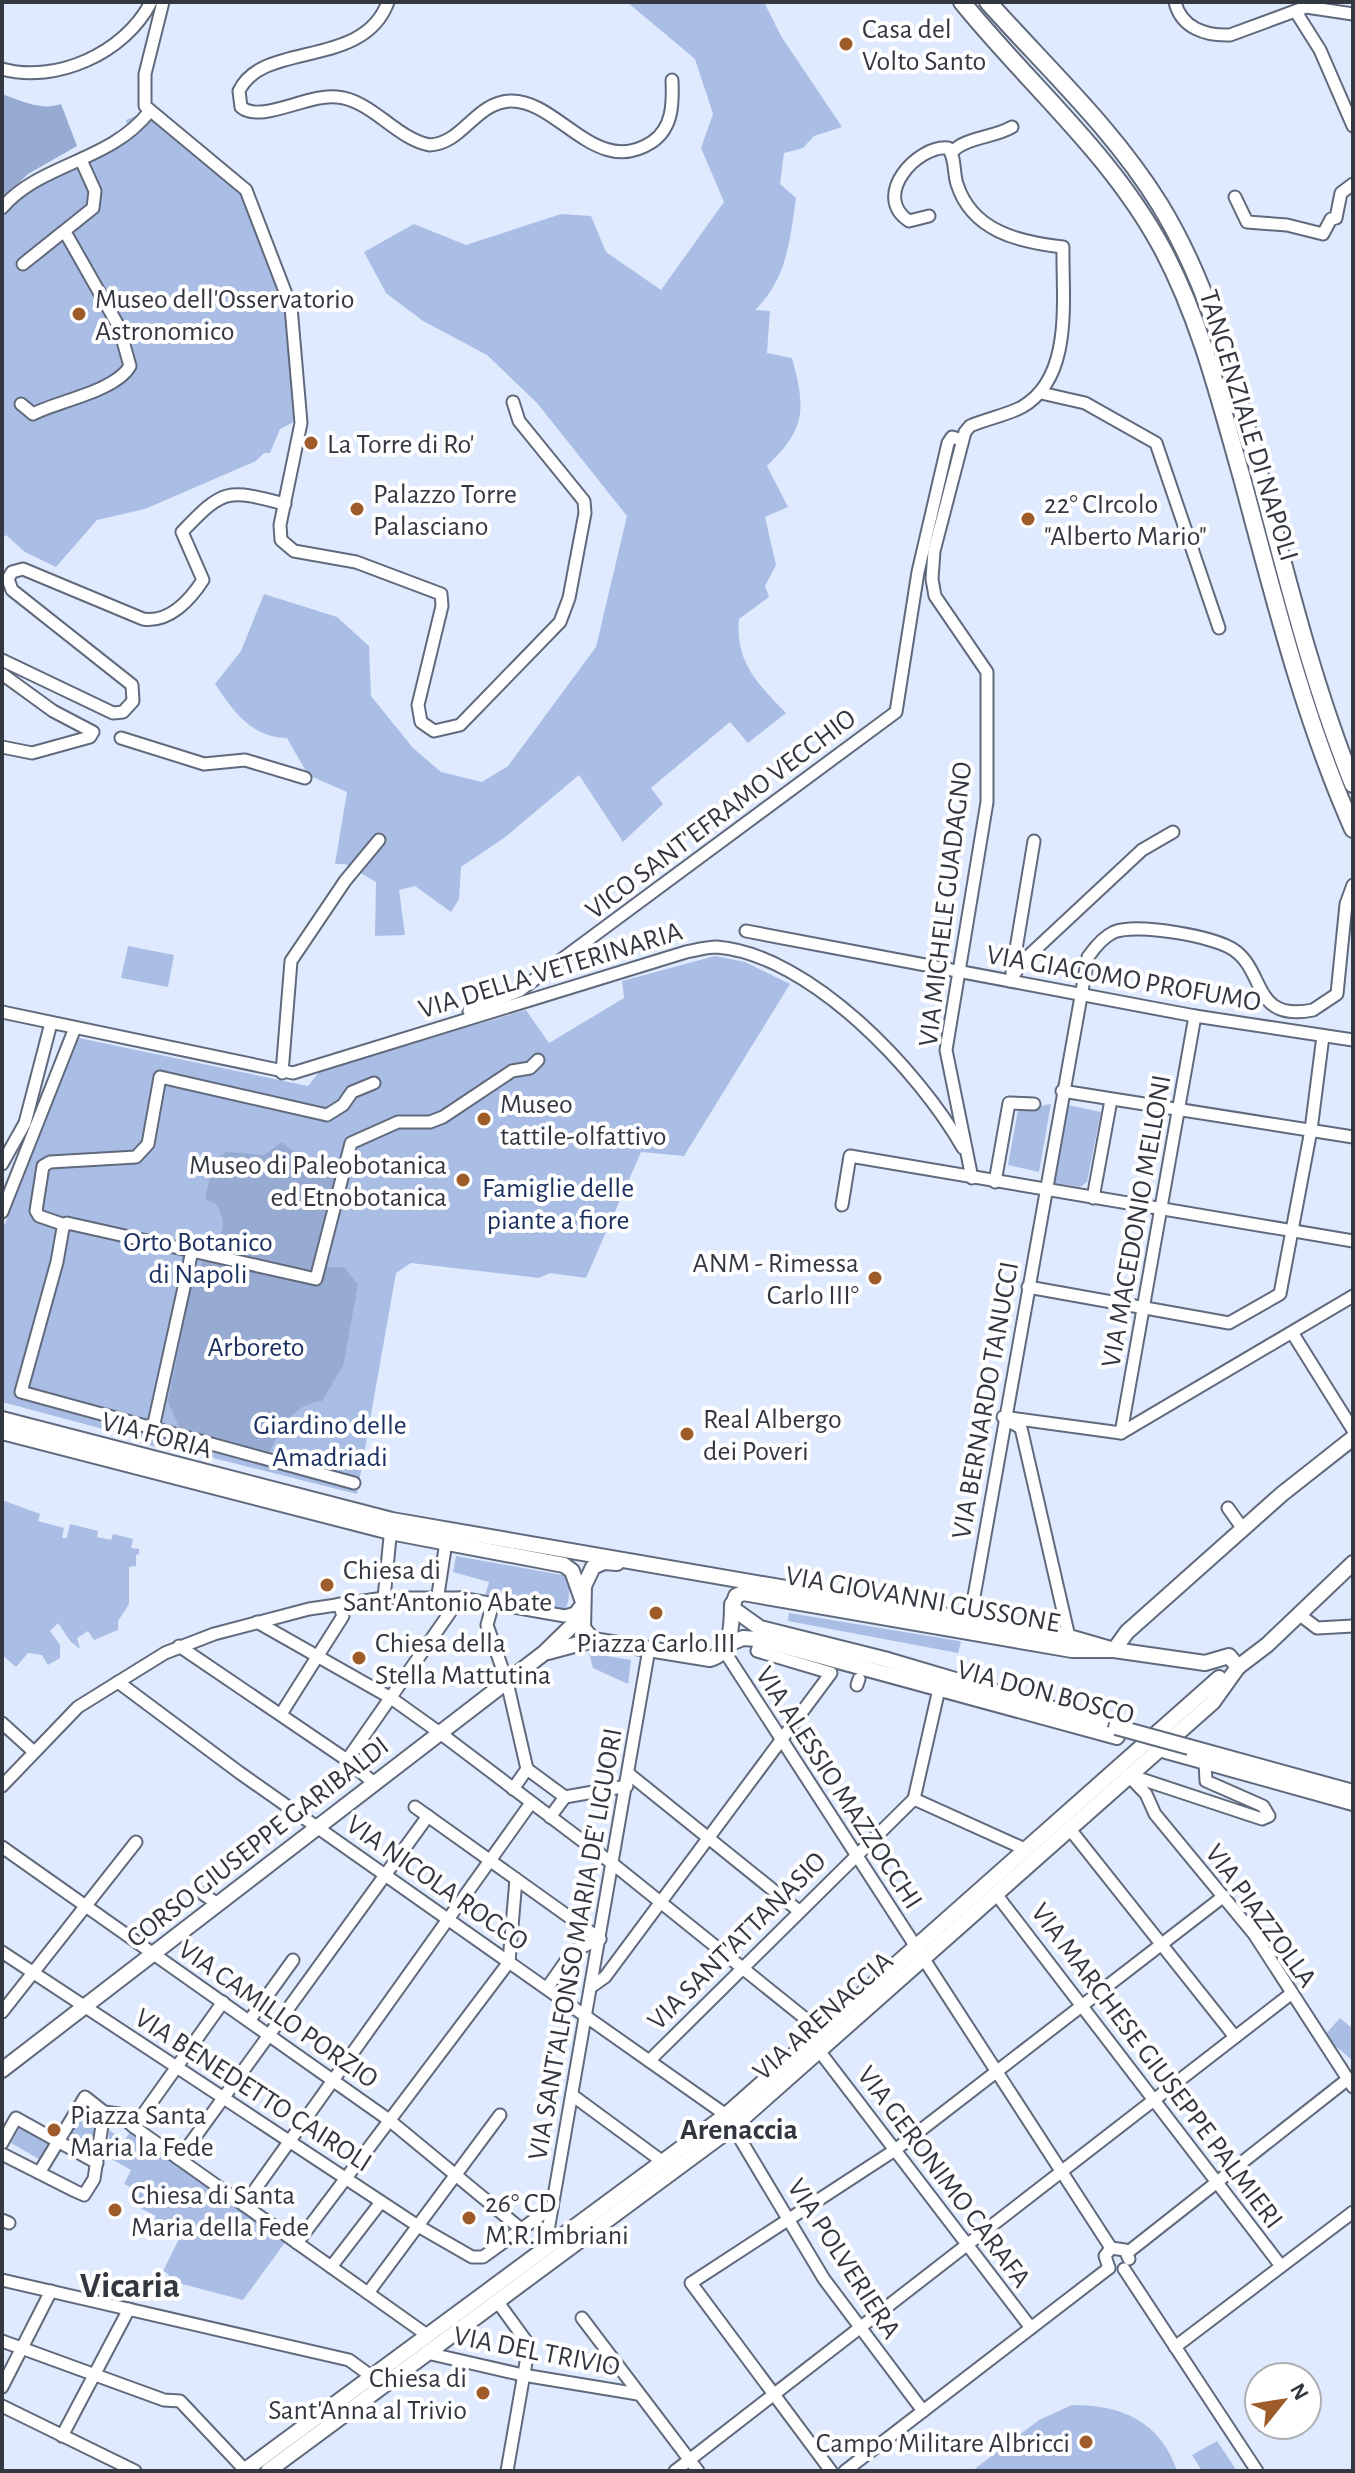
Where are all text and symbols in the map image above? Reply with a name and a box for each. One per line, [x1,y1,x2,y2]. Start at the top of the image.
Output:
place label: Casa del Volto Santo [862,16,986,76]
marker: Casa del Volto Santo [837,35,855,53]
place label: Museo dell'Osservatorio Astronomico [95,286,355,346]
street label: TANGENZIALE DI NAPOLI [1194,287,1303,564]
marker: Museo dell'Osservatorio Astronomico [70,305,88,323]
place label: La Torre di Ro' [327,431,474,459]
marker: La Torre di Ro' [302,434,320,452]
place label: Palazzo Torre Palasciano [373,481,517,541]
place label: 22° CIrcolo "Alberto Mario" [1044,491,1207,551]
marker: Palazzo Torre Palasciano [348,500,366,518]
marker: 22° CIrcolo "Alberto Mario" [1019,510,1037,528]
street label: VICO SANT'EFRAMO VECCHIO [581,704,861,925]
street label: VIA MICHELE GUADAGNO [915,760,977,1048]
street label: VIA DELLA VETERINARIA [416,917,686,1024]
street label: VIA GIACOMO PROFUMO [984,941,1263,1017]
street label: VIA MACEDONIO MELLONI [1097,1073,1177,1370]
place label: Museo tattile-olfattivo [500,1091,667,1151]
marker: Museo tattile-olfattivo [475,1110,493,1128]
place label: Museo di Paleobotanica ed Etnobotanica [189,1152,447,1212]
marker: Museo di Paleobotanica ed Etnobotanica [454,1171,472,1189]
park label: Famiglie delle piante a fiore [482,1175,634,1235]
park label: Orto Botanico di Napoli [123,1229,273,1289]
place label: ANM - Rimessa Carlo III° [692,1250,859,1310]
street label: VIA BERNARDO TANUCCI [948,1259,1024,1541]
marker: ANM - Rimessa Carlo III° [866,1269,884,1287]
park label: Arboreto [207,1334,305,1362]
place label: Real Albergo dei Poveri [703,1406,842,1466]
street label: VIA FORIA [98,1408,215,1464]
park label: Giardino delle Amadriadi [253,1412,407,1472]
marker: Real Albergo dei Poveri [678,1425,696,1443]
place label: Chiesa di Sant'Antonio Abate [343,1557,552,1617]
street label: VIA GIOVANNI GUSSONE [783,1562,1062,1638]
marker: Chiesa di Sant'Antonio Abate [318,1576,336,1594]
marker: Piazza Carlo III [647,1604,665,1622]
place label: Chiesa della Stella Mattutina [375,1630,551,1690]
place label: Piazza Carlo III [577,1630,736,1658]
marker: Chiesa della Stella Mattutina [350,1649,368,1667]
street label: VIA DON BOSCO [954,1656,1137,1730]
street label: VIA ALESSIO MAZZOCCHI [750,1662,927,1914]
street label: VIA SANT'ALFONSO MARIA DE' LIGUORI [524,1726,628,2163]
street label: CORSO GIUSEPPE GARIBALDI [122,1732,394,1953]
street label: VIA NICOLA ROCCO [341,1811,533,1957]
street label: VIA PIAZZOLLA [1199,1840,1321,1993]
street label: VIA SANT'ATTANASIO [643,1847,832,2036]
street label: VIA MARCHESE GIUSEPPE PALMIERI [1025,1898,1288,2234]
street label: VIA CAMILLO PORZIO [173,1935,383,2094]
street label: VIA ARENACCIA [748,1947,898,2086]
street label: VIA BENEDETTO CAIROLI [130,2004,376,2178]
street label: VIA GERONIMO CARAFA [851,2061,1035,2293]
place label: Piazza Santa Maria la Fede [70,2102,214,2162]
district label: Arenaccia [680,2115,798,2145]
marker: Piazza Santa Maria la Fede [45,2121,63,2139]
street label: VIA POLVERIERA [781,2174,905,2344]
place label: Chiesa di Santa Maria della Fede [131,2182,309,2242]
place label: 26° CD M.R.Imbriani [485,2190,629,2250]
marker: Chiesa di Santa Maria della Fede [106,2201,124,2219]
marker: 26° CD M.R.Imbriani [460,2209,478,2227]
district label: Vicaria [80,2268,180,2304]
street label: VIA DEL TRIVIO [451,2322,622,2382]
north arrow [1243,2361,1323,2441]
place label: Chiesa di Sant'Anna al Trivio [268,2365,467,2425]
text: N [1286,2379,1313,2404]
marker: Chiesa di Sant'Anna al Trivio [474,2384,492,2402]
place label: Campo Militare Albricci [816,2430,1070,2458]
marker: Campo Militare Albricci [1077,2433,1095,2451]

